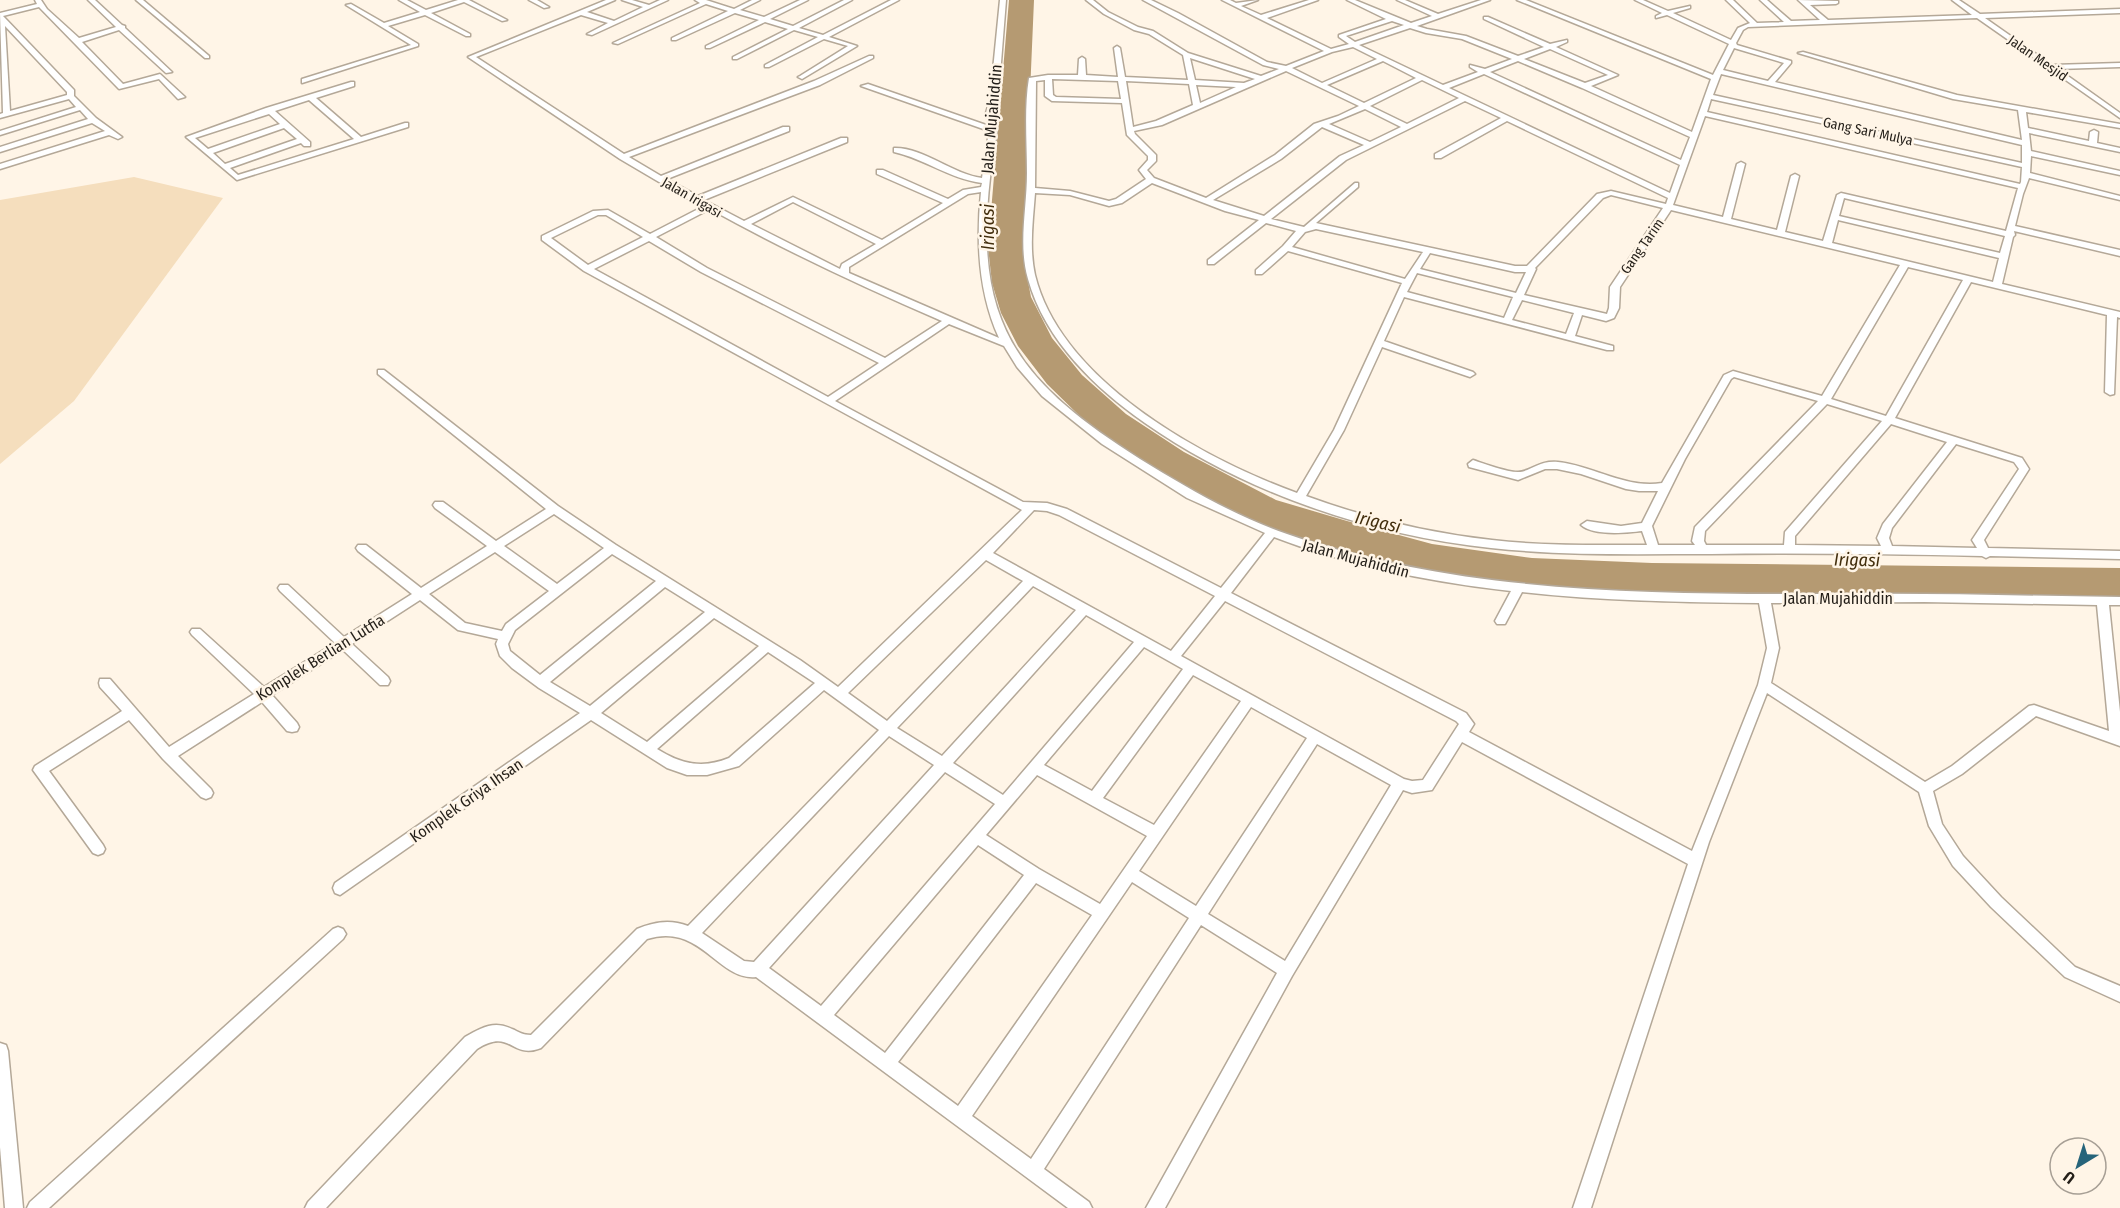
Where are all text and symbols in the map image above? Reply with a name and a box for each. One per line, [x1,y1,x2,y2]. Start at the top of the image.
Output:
street label: Jalan Mesjid [2005,32,2071,85]
street label: Jalan Mujahiddin [977,63,1006,175]
street label: Gang Sari Mulya [1821,114,1914,149]
street label: Jalan Irigasi [659,173,725,221]
water label: Irigasi [977,203,999,250]
street label: Gang Tarim [1617,215,1668,277]
water label: Irigasi [1353,506,1404,538]
street label: Jalan Mujahiddin [1300,535,1411,582]
water label: Irigasi [1834,549,1881,571]
street label: Jalan Mujahiddin [1783,589,1893,608]
street label: Komplek Berlian Lutfia [253,610,388,705]
street label: Komplek Griya Ihsan [406,754,526,847]
north arrow [2048,1136,2108,1196]
text: U [2060,1167,2079,1188]

